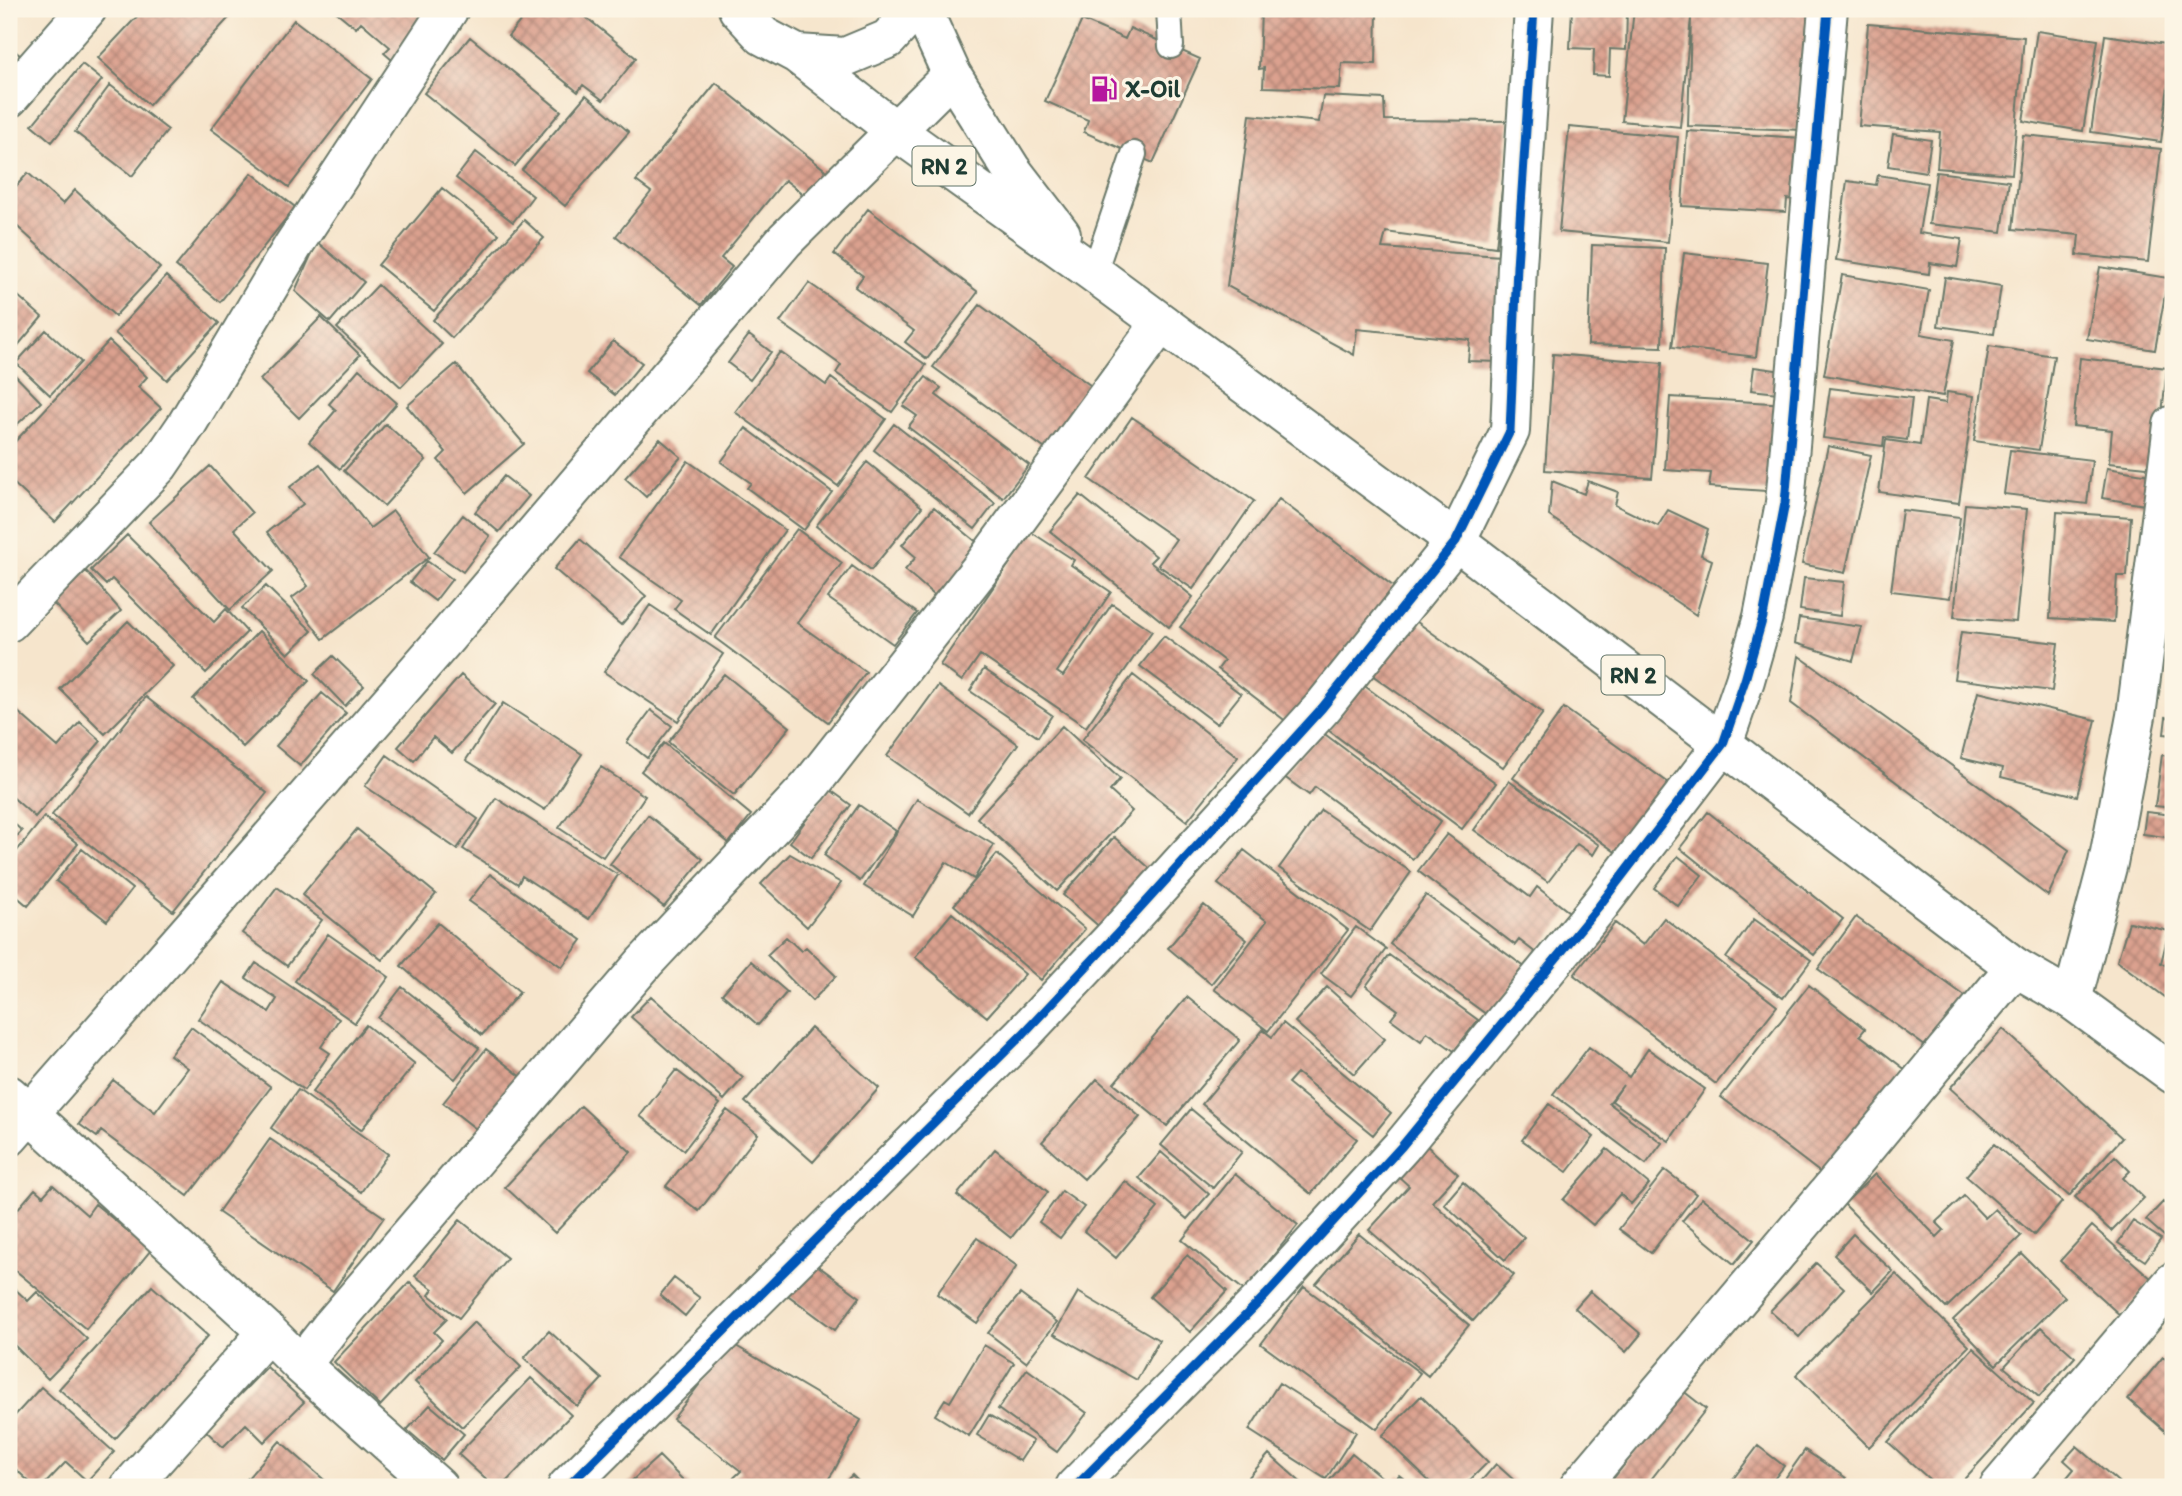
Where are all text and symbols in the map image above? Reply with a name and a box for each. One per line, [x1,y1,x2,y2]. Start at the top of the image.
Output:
fuel station icon: X-Oil [1089,74,1119,104]
place label: X-Oil [1125,74,1181,103]
road number: RN 2 [912,146,976,186]
road number: RN 2 [1602,656,1664,694]

